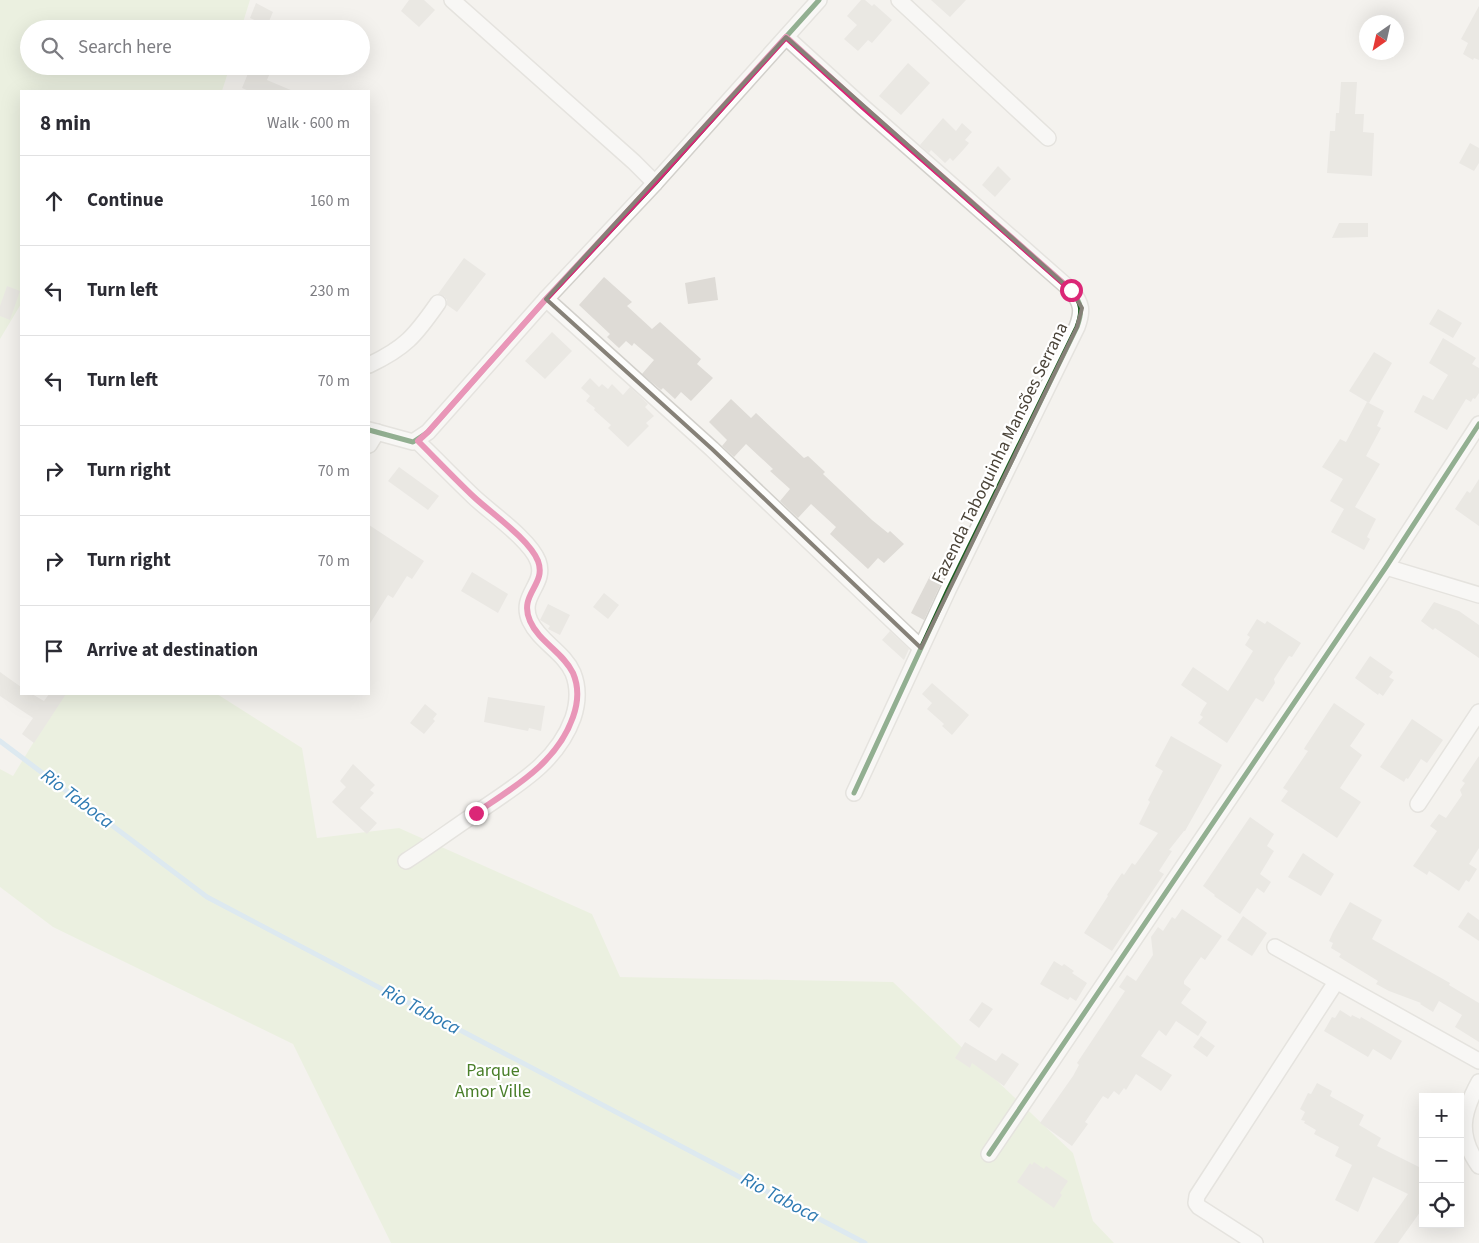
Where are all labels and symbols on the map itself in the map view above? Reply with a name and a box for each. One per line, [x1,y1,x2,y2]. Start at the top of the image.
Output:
north arrow [1359,15,1404,60]
route start [1060,279,1083,302]
street label: Fazenda Taboquinha Mansões Serrana [926,318,1074,588]
water label: Rio Taboca [35,763,119,835]
route end [465,802,488,825]
water label: Rio Taboca [377,978,465,1042]
park label: Parque Amor Ville [455,1058,531,1104]
water label: Rio Taboca [736,1166,824,1230]

